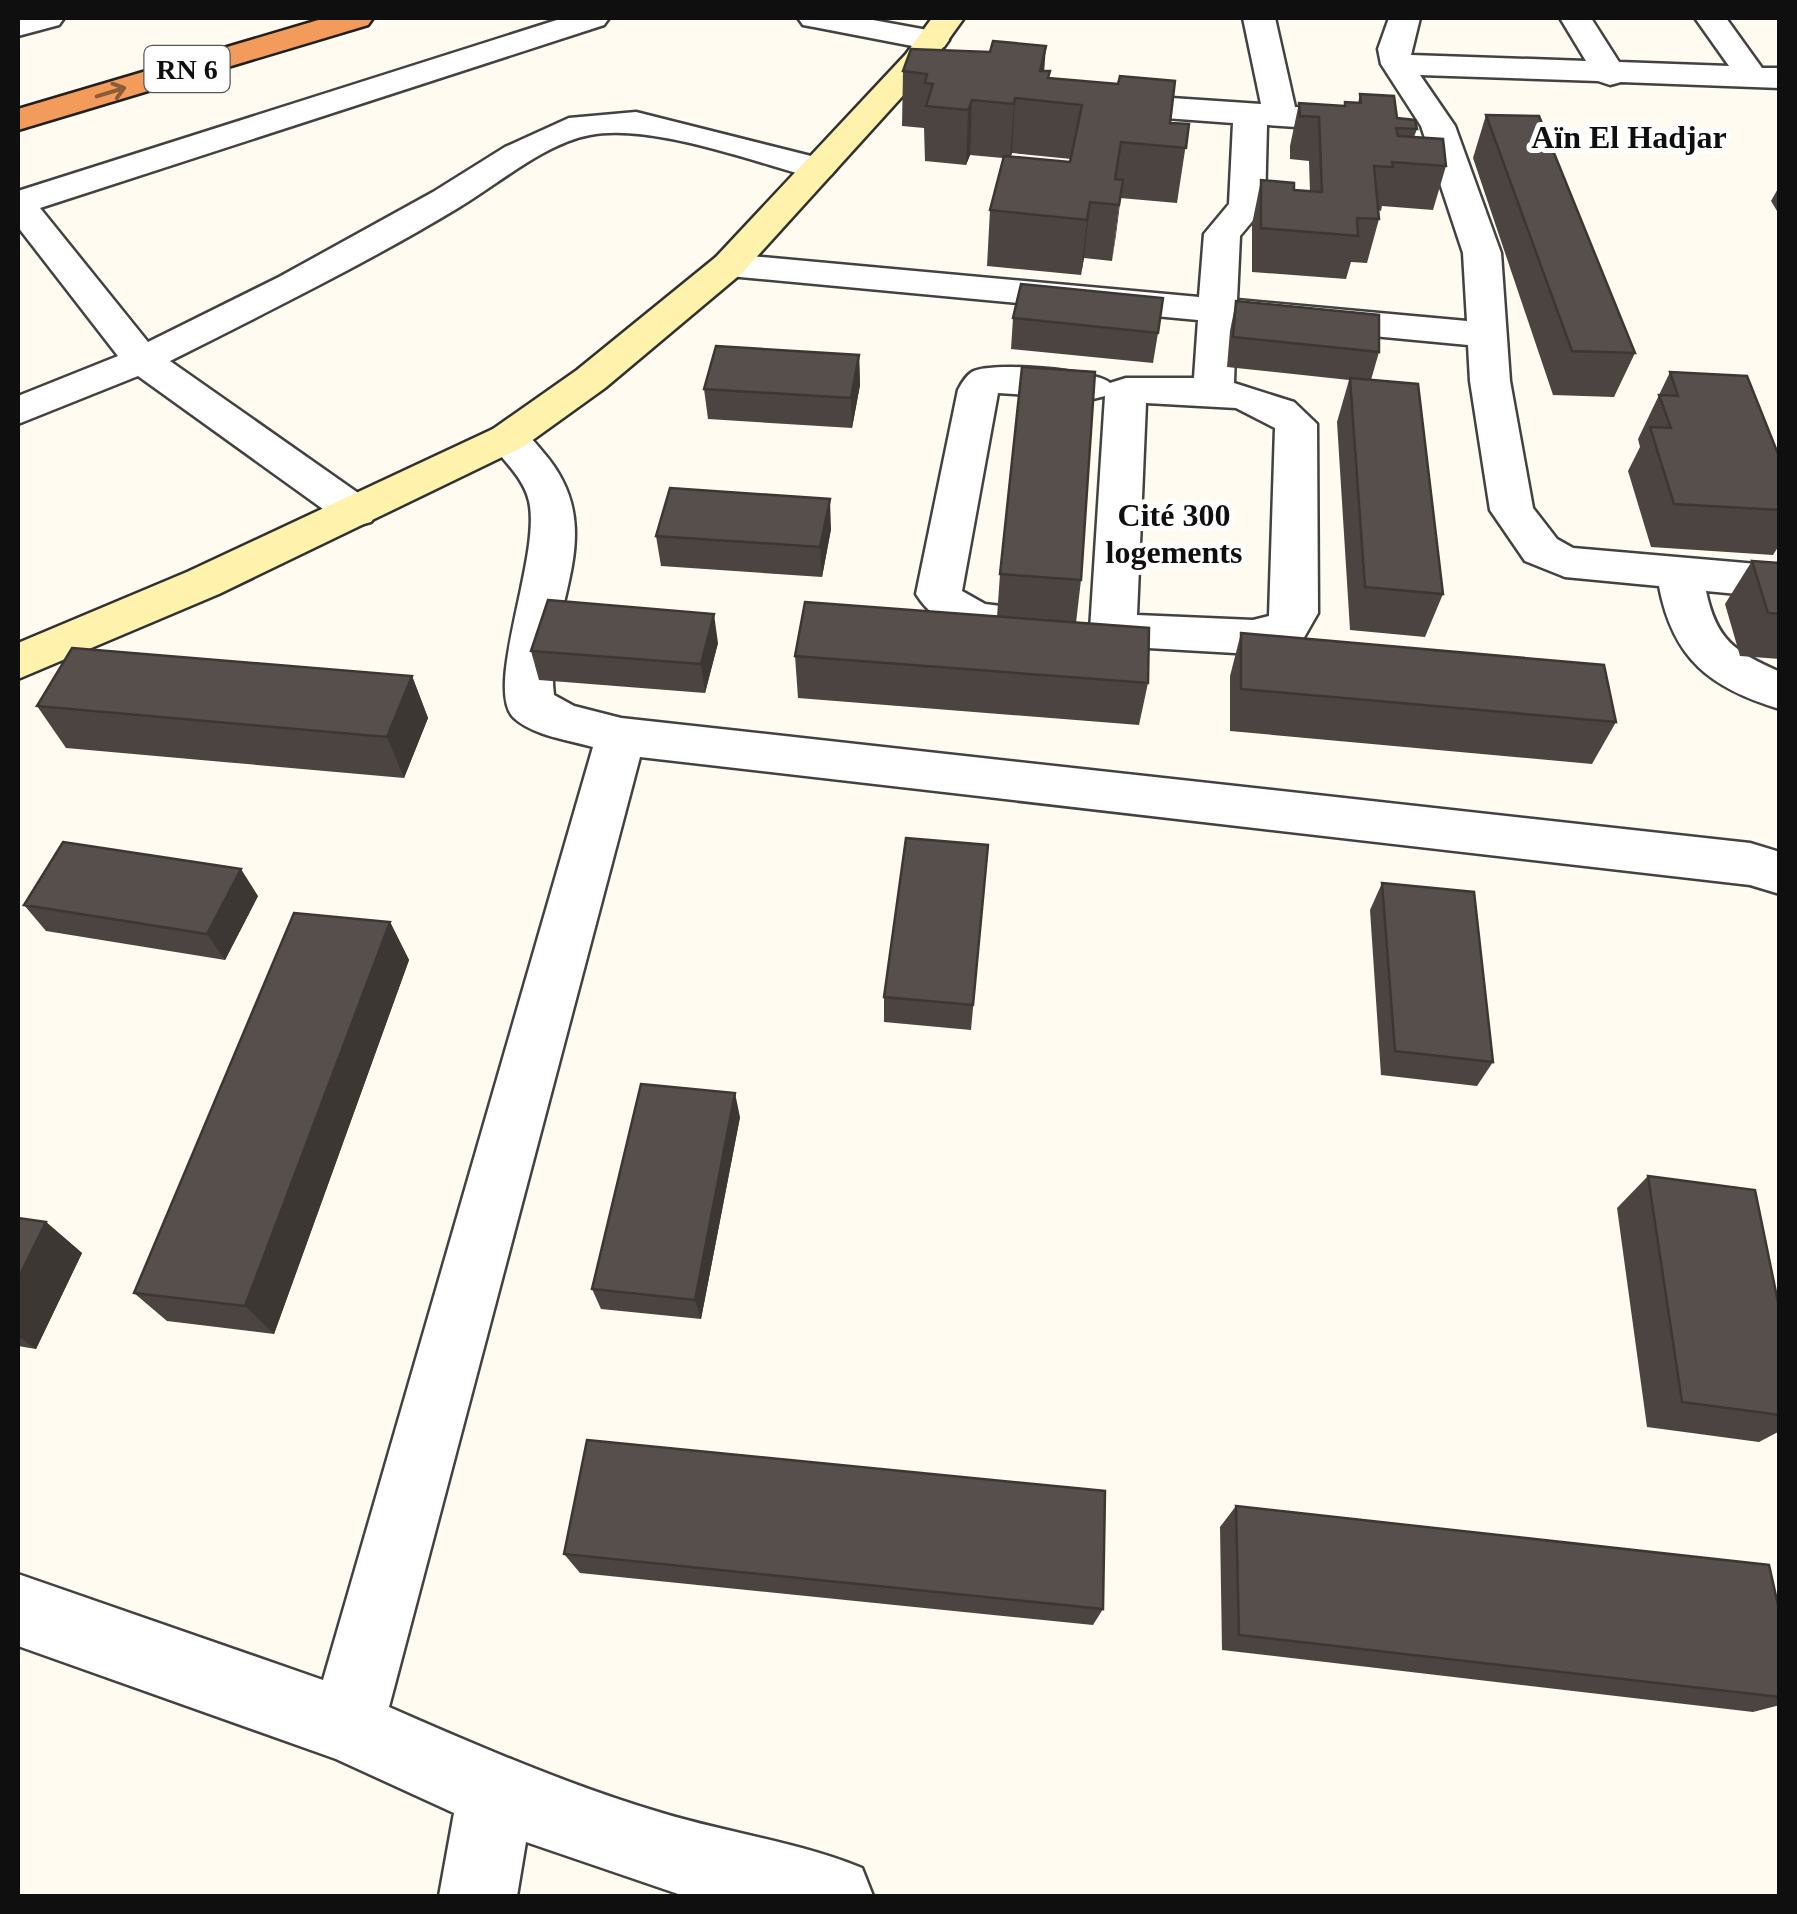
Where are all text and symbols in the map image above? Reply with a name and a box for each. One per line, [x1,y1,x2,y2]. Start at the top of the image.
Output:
road number: RN 6 [144,46,230,92]
one-way arrow [95,82,126,100]
district label: Aïn El Hadjar [1531,119,1727,155]
district label: Cité 300 logements [1106,497,1242,570]

